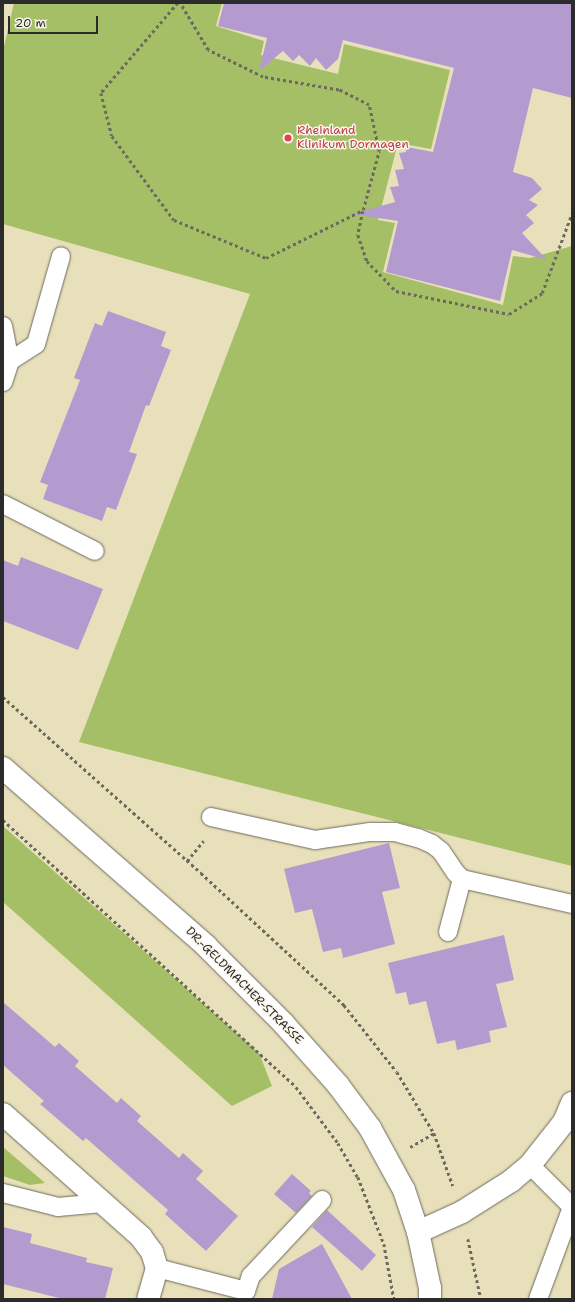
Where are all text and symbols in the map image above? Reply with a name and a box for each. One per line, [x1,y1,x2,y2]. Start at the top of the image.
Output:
scale bar [10,8,100,34]
text: 20 m [15,15,46,31]
place label: Rheinland Klinikum Dormagen [297,124,409,152]
marker: Rheinland Klinikum Dormagen [282,132,294,144]
street label: DR.-GELDMACHER-STRASSE [182,924,306,1048]

